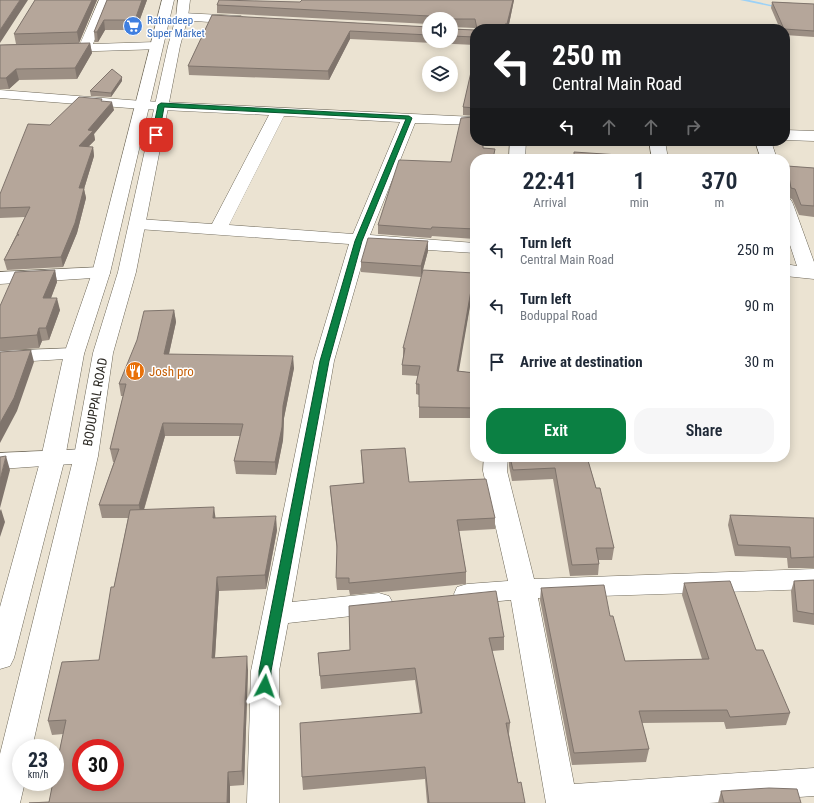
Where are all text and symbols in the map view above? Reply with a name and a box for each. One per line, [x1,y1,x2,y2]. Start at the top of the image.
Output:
map controls [422,12,458,92]
button: sound [422,12,458,48]
place label: Ratnadeep Super Market [147,14,205,40]
supermarket icon: Ratnadeep Super Market [122,15,144,37]
text: 250 m [552,39,622,72]
icon: left [486,40,538,92]
button: layers [422,56,458,92]
text: Central Main Road [552,73,682,94]
icon: left [556,116,578,138]
icon: ahead [598,116,620,138]
icon: ahead [640,116,662,138]
icon: right [682,116,704,138]
pin [139,118,173,152]
icon: arrive [145,124,167,146]
text: 22:41 [523,167,577,195]
text: 1 [633,167,645,195]
text: 370 [701,167,737,195]
text: Arrival [533,195,566,210]
text: min [630,195,649,210]
text: m [714,195,724,210]
text: Turn left [520,234,571,252]
icon: left [486,239,508,261]
text: 250 m [737,241,774,259]
text: Central Main Road [520,252,614,267]
text: Turn left [520,290,571,308]
icon: left [486,295,508,317]
text: 90 m [744,297,774,315]
text: Boduppal Road [520,308,597,323]
icon: arrive [486,351,508,373]
text: Arrive at destination [520,353,643,371]
text: 30 m [744,353,774,371]
street label: BODUPPAL ROAD [80,357,110,447]
restaurant icon: Josh pro [124,360,146,382]
place label: Josh pro [149,364,194,379]
button: Exit [486,408,626,454]
button: Share [634,408,774,454]
position arrow [244,665,286,707]
speed limit sign: 30 [72,739,124,791]
text: 23 [28,748,48,772]
text: km/h [28,769,48,780]

